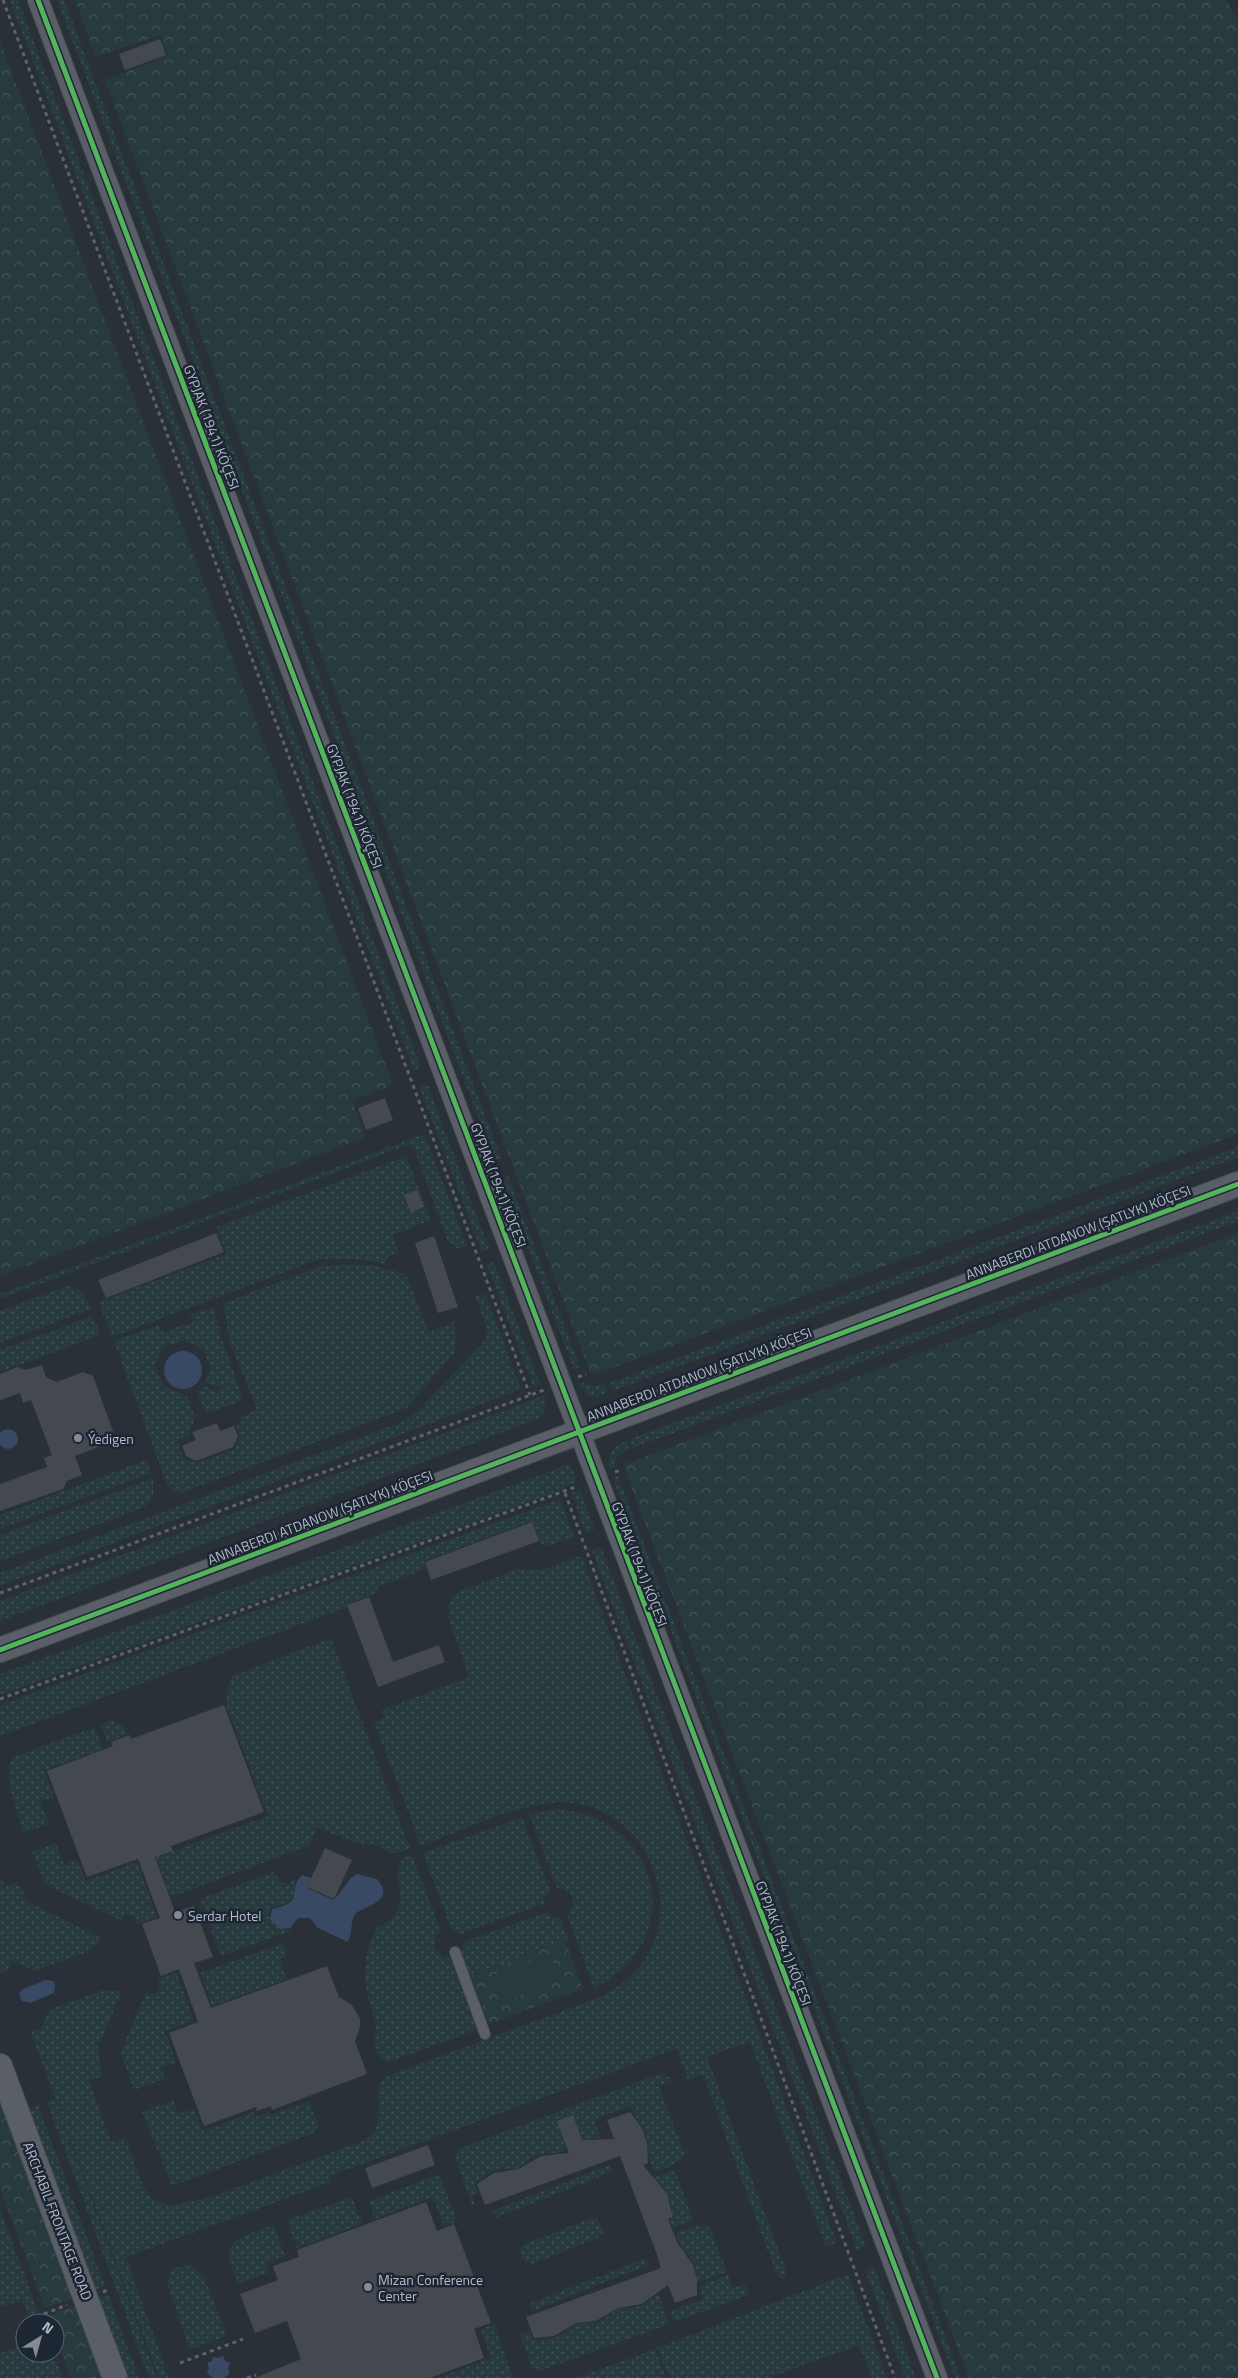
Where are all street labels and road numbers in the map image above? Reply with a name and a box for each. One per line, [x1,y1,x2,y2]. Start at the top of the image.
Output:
street label: GYPJAK (1941) KÖÇESI [178,361,246,493]
street label: GYPJAK (1941) KÖÇESI [321,740,389,872]
street label: GYPJAK (1941) KÖÇESI [465,1119,533,1251]
street label: ANNABERDI ATDANOW (ŞATLYK) KÖÇESI [962,1179,1194,1285]
street label: ANNABERDI ATDANOW (ŞATLYK) KÖÇESI [583,1321,815,1427]
street label: ANNABERDI ATDANOW (ŞATLYK) KÖÇESI [204,1464,436,1570]
street label: GYPJAK (1941) KÖÇESI [606,1498,674,1630]
street label: GYPJAK (1941) KÖÇESI [750,1877,818,2009]
street label: ARCHABIL FRONTAGE ROAD [18,2139,98,2303]

